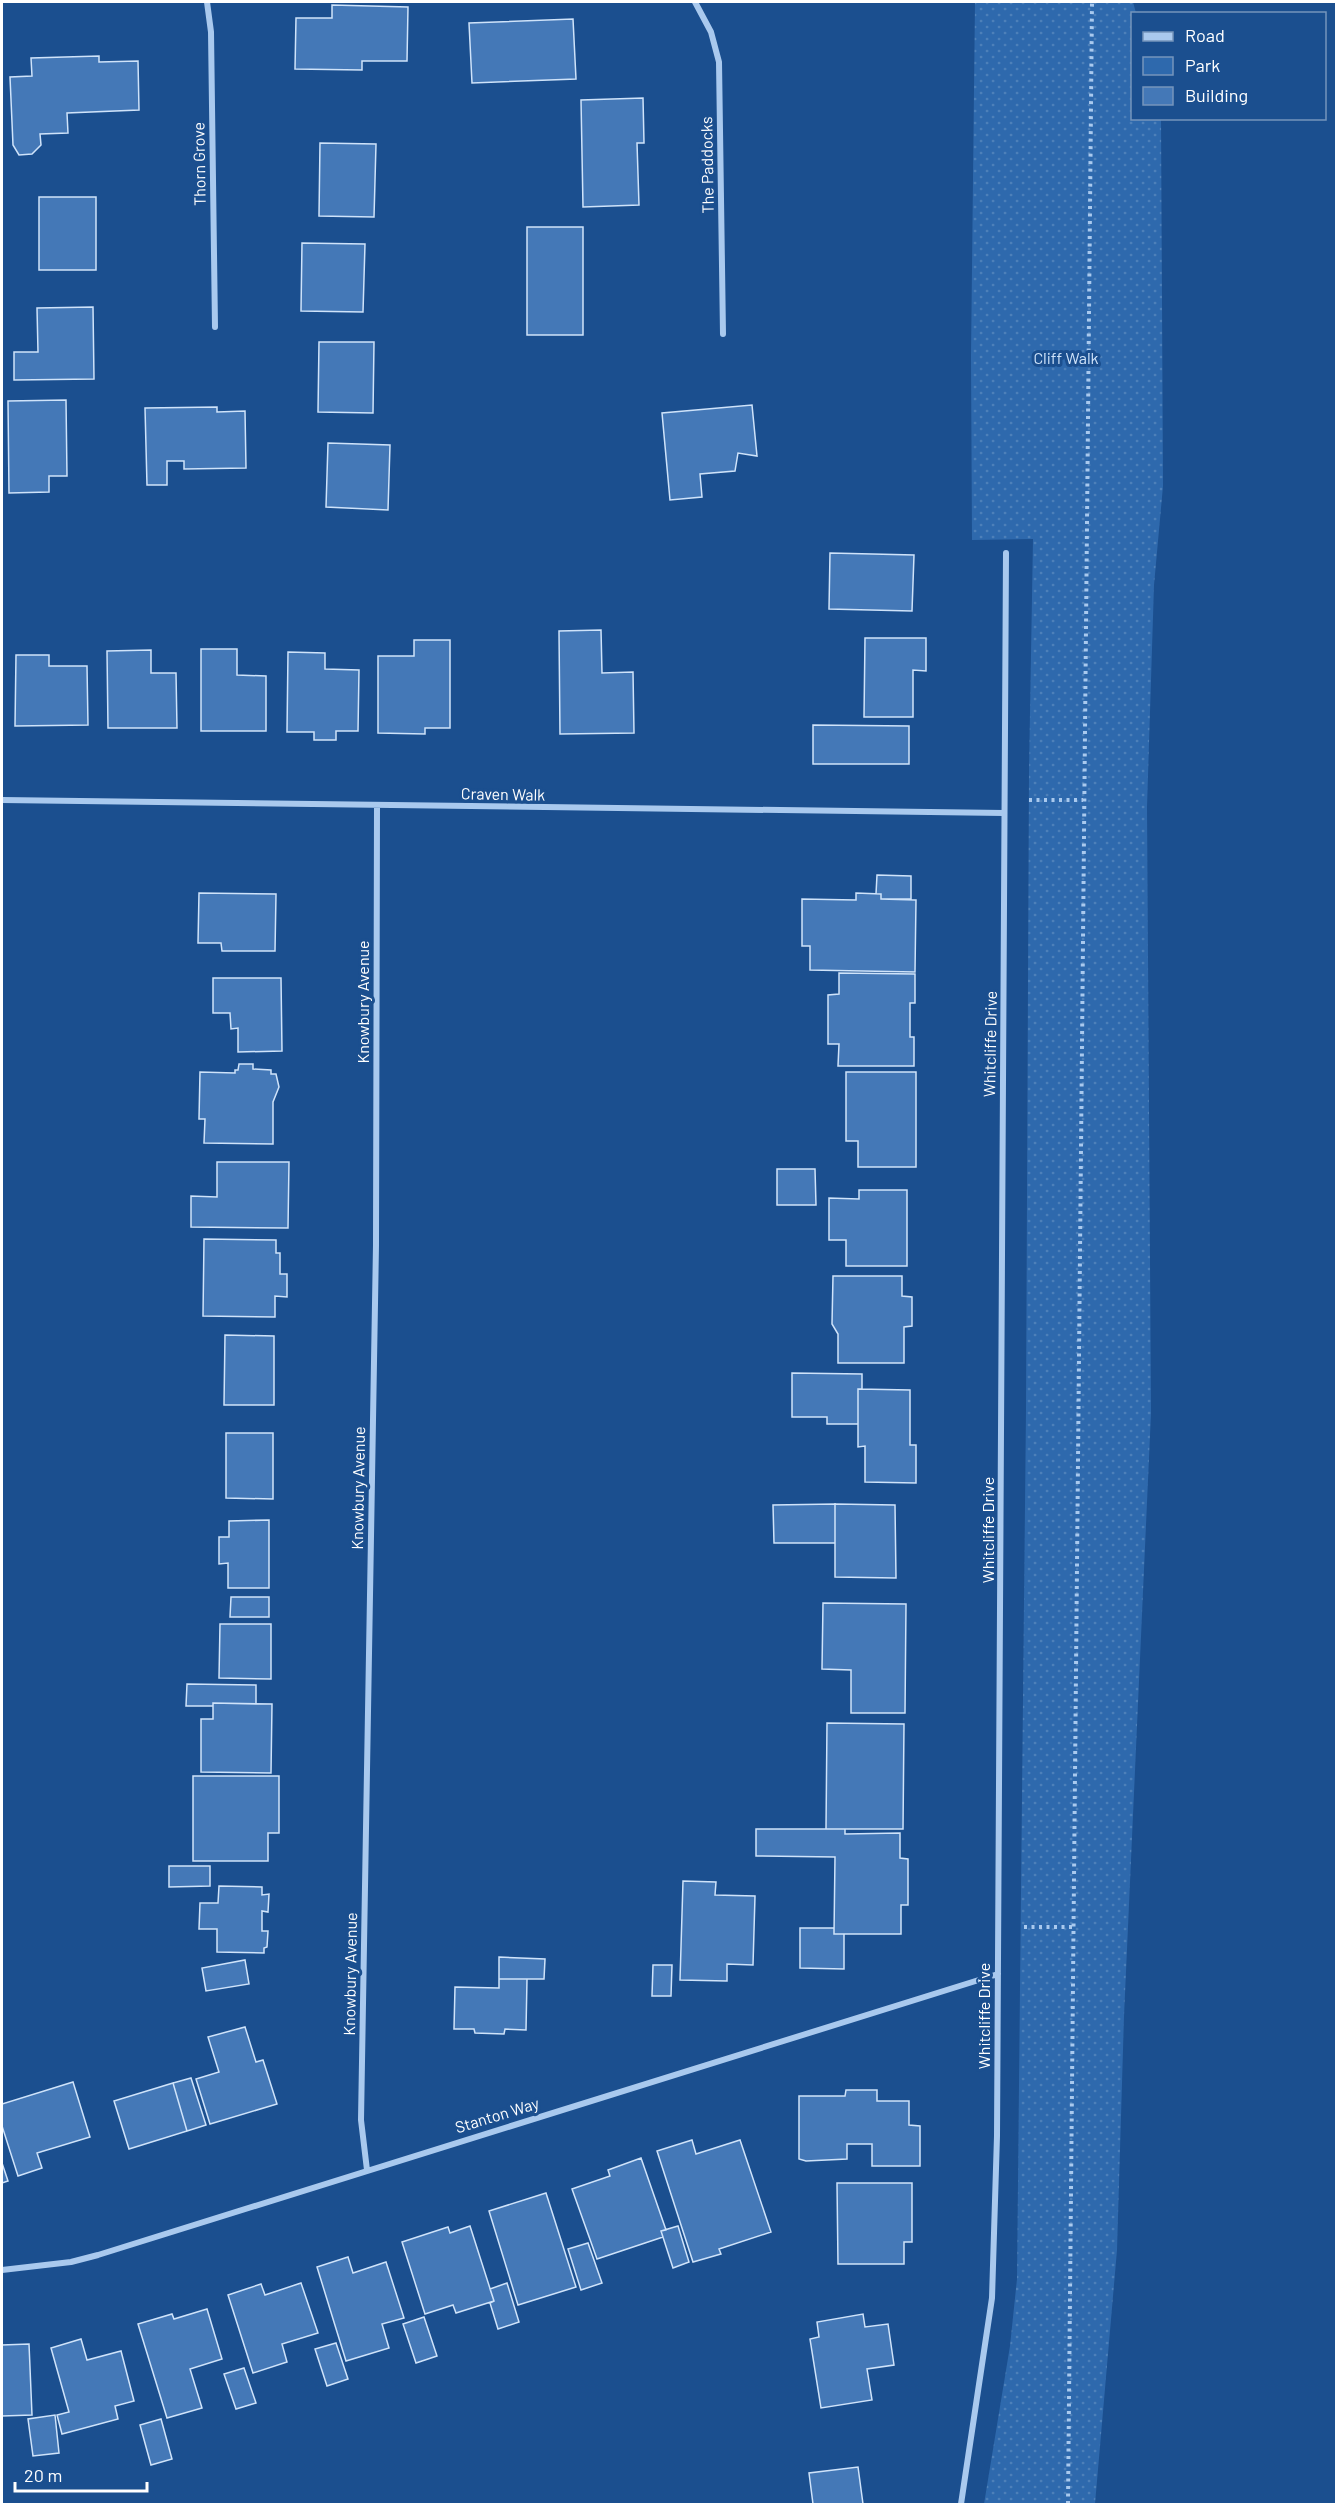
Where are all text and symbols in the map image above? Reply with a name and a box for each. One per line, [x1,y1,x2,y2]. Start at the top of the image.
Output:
legend [1131,12,1326,120]
text: Road [1185,24,1225,46]
text: Park [1185,54,1220,76]
text: Building [1185,84,1248,106]
street label: The Paddocks [696,116,717,214]
street label: Thorn Grove [188,122,209,206]
park label: Cliff Walk [1033,348,1099,367]
street label: Craven Walk [461,783,545,804]
street label: Knowbury Avenue [353,940,372,1064]
street label: Whitcliffe Drive [979,991,1000,1097]
street label: Knowbury Avenue [347,1426,368,1550]
street label: Whitcliffe Drive [978,1477,997,1583]
street label: Knowbury Avenue [339,1912,360,2036]
street label: Whitcliffe Drive [974,1963,993,2069]
street label: Stanton Way [453,2093,542,2136]
scale bar [15,2455,147,2493]
text: 20 m [24,2464,62,2486]

